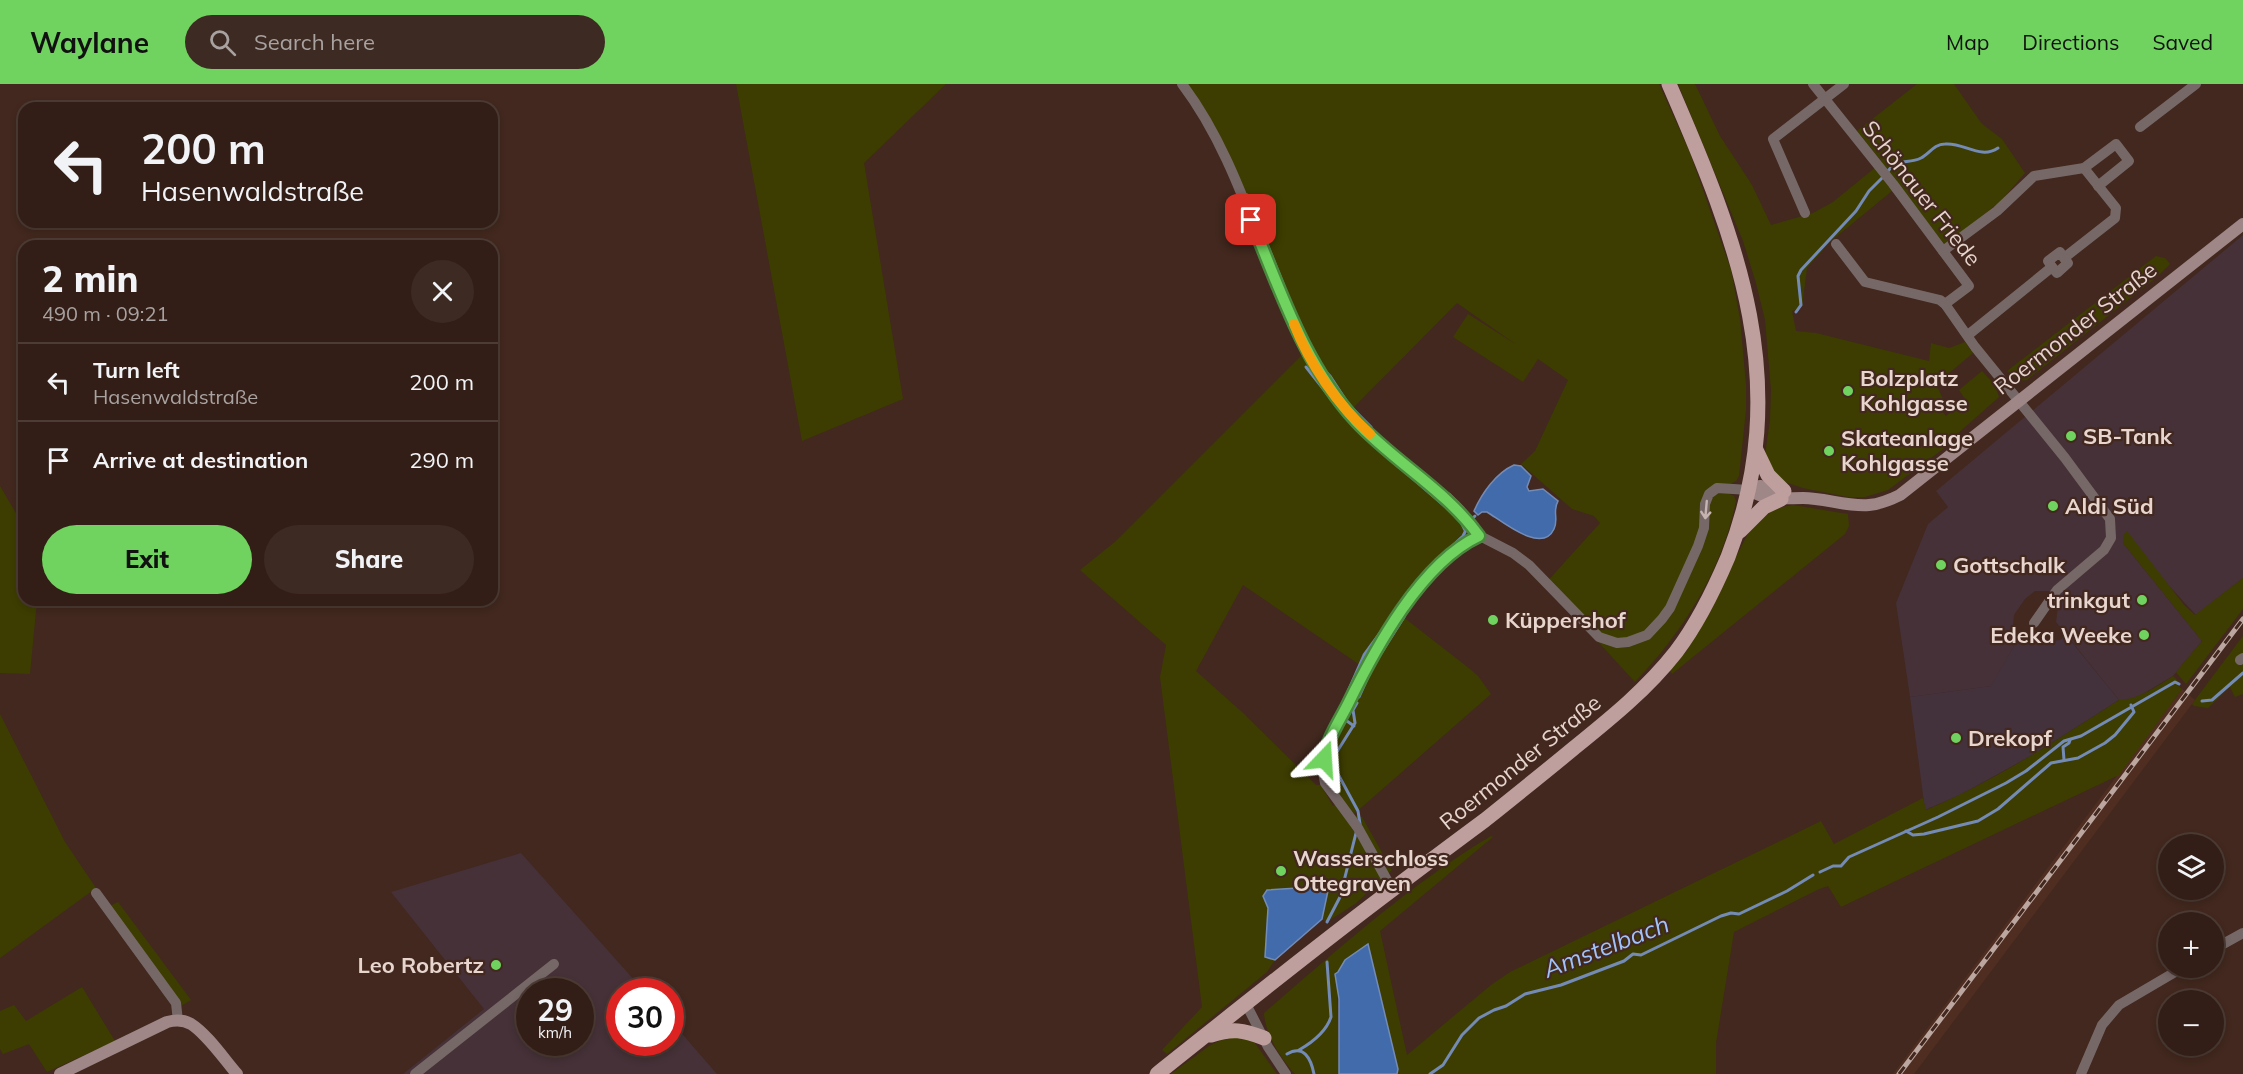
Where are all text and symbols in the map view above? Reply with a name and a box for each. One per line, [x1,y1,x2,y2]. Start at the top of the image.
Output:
search box [185,15,605,69]
text: Waylane [30,25,149,60]
icon: search [206,26,239,59]
text: Search here [254,28,375,56]
text: Map [1946,29,1989,55]
text: Directions [2022,29,2119,55]
text: Saved [2152,29,2213,55]
street label: Schönauer Friede [1856,115,1988,271]
text: 200 m [141,122,266,175]
icon: left [42,126,120,204]
text: Hasenwaldstraße [141,174,364,208]
pin [1225,194,1276,245]
icon: arrive [1234,203,1267,236]
text: 2 min [42,256,138,301]
street label: Roermonder Straße [1988,256,2162,400]
button: close [411,260,474,323]
text: 490 m · 09:21 [42,301,168,326]
text: Turn left [93,356,180,384]
place label: Bolzplatz Kohlgasse [1860,364,1968,417]
icon: left [42,366,75,399]
text: 200 m [409,368,474,396]
text: Hasenwaldstraße [93,384,258,409]
marker: Bolzplatz Kohlgasse [1841,384,1855,398]
place label: SB-Tank [2083,422,2173,450]
place label: Skateanlage Kohlgasse [1841,424,1973,477]
marker: SB-Tank [2064,429,2078,443]
icon: arrive [42,444,75,477]
marker: Skateanlage Kohlgasse [1822,444,1836,458]
text: Arrive at destination [93,446,308,474]
text: 290 m [409,446,474,474]
place label: Aldi Süd [2065,492,2154,520]
one-way arrow [1700,499,1711,519]
marker: Aldi Süd [2046,499,2060,513]
button: Exit [42,525,252,594]
button: Share [264,525,474,594]
place label: Gottschalk [1953,551,2066,579]
marker: Gottschalk [1934,558,1948,572]
place label: trinkgut [2047,586,2130,614]
marker: trinkgut [2135,593,2149,607]
place label: Küppershof [1505,606,1627,634]
marker: Küppershof [1486,613,1500,627]
place label: Edeka Weeke [1990,621,2132,649]
marker: Edeka Weeke [2137,628,2151,642]
street label: Roermonder Straße [1434,688,1606,836]
place label: Drekopf [1968,724,2053,752]
position arrow [1292,727,1356,791]
marker: Drekopf [1949,731,1963,745]
map controls [2158,834,2224,1056]
button: layers [2158,834,2224,900]
place label: Wasserschloss Ottegraven [1293,844,1449,897]
marker: Wasserschloss Ottegraven [1274,864,1288,878]
water label: Amstelbach [1538,908,1673,984]
button: + [2158,912,2224,978]
place label: Leo Robertz [358,951,484,979]
marker: Leo Robertz [489,958,503,972]
speed limit sign: 30 [606,978,684,1056]
button: − [2158,990,2224,1056]
text: 29 [537,991,573,1029]
text: km/h [538,1023,572,1042]

